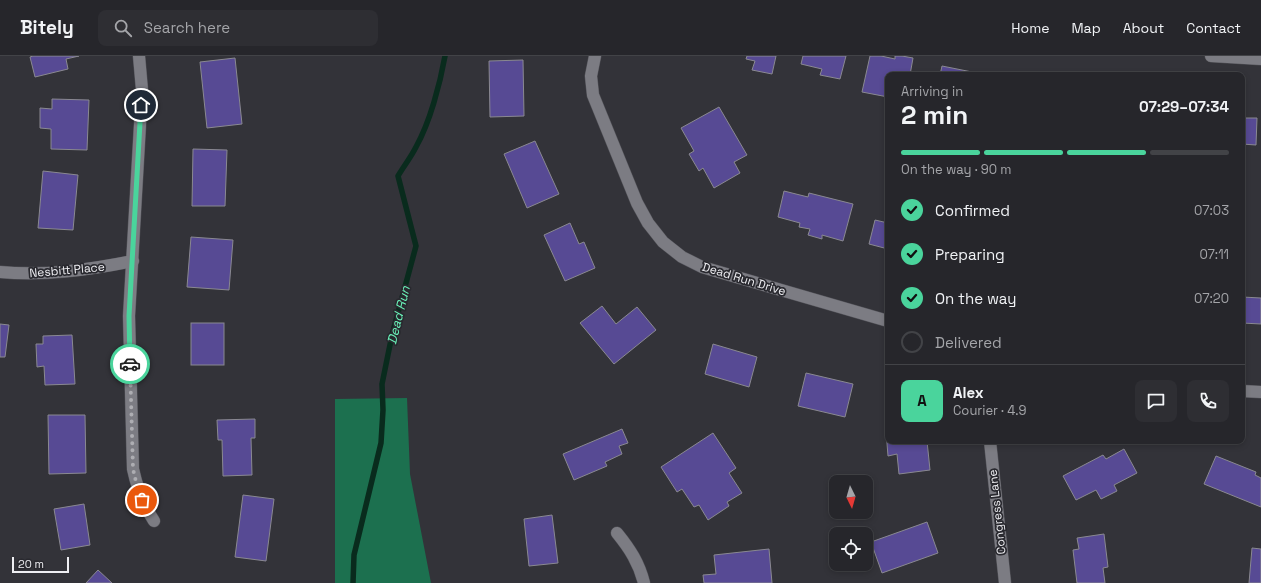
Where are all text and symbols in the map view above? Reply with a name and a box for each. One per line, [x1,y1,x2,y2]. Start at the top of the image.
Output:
search box [98,10,378,46]
text: Bitely [20,15,74,40]
icon: search [112,17,134,39]
text: Search here [144,18,230,37]
text: Home [1011,19,1049,37]
text: Map [1071,19,1101,37]
text: About [1123,19,1164,37]
text: Contact [1186,19,1241,37]
text: Arriving in [901,83,963,100]
pin [124,88,158,122]
icon: home [130,94,152,116]
text: 07:29–07:34 [1139,97,1229,116]
text: 2 min [901,98,968,132]
text: On the way · 90 m [901,161,1012,178]
icon: check [901,199,923,221]
text: Confirmed [935,201,1010,220]
text: 07:03 [1194,202,1229,219]
icon: check [901,243,923,265]
text: Preparing [935,245,1005,264]
text: 07:11 [1199,246,1229,263]
street label: Nesbitt Place [29,259,105,281]
street label: Dead Run Drive [700,259,788,299]
water label: Dead Run [383,283,414,346]
icon: check [901,287,923,309]
text: On the way [935,289,1016,308]
text: 07:20 [1194,290,1229,307]
text: Delivered [935,333,1002,352]
courier [110,344,150,384]
icon: car [119,353,141,375]
button: chat [1135,380,1177,422]
button: phone [1187,380,1229,422]
text: Alex [953,383,984,402]
text: A [917,391,927,410]
text: Courier · 4.9 [953,402,1027,419]
street label: Congress Lane [985,469,1009,555]
north arrow [829,475,873,519]
map controls [829,475,873,571]
pin [125,483,159,517]
icon: bag [131,489,153,511]
button: locate [829,527,873,571]
scale bar [12,555,69,574]
text: 20 m [18,557,44,571]

